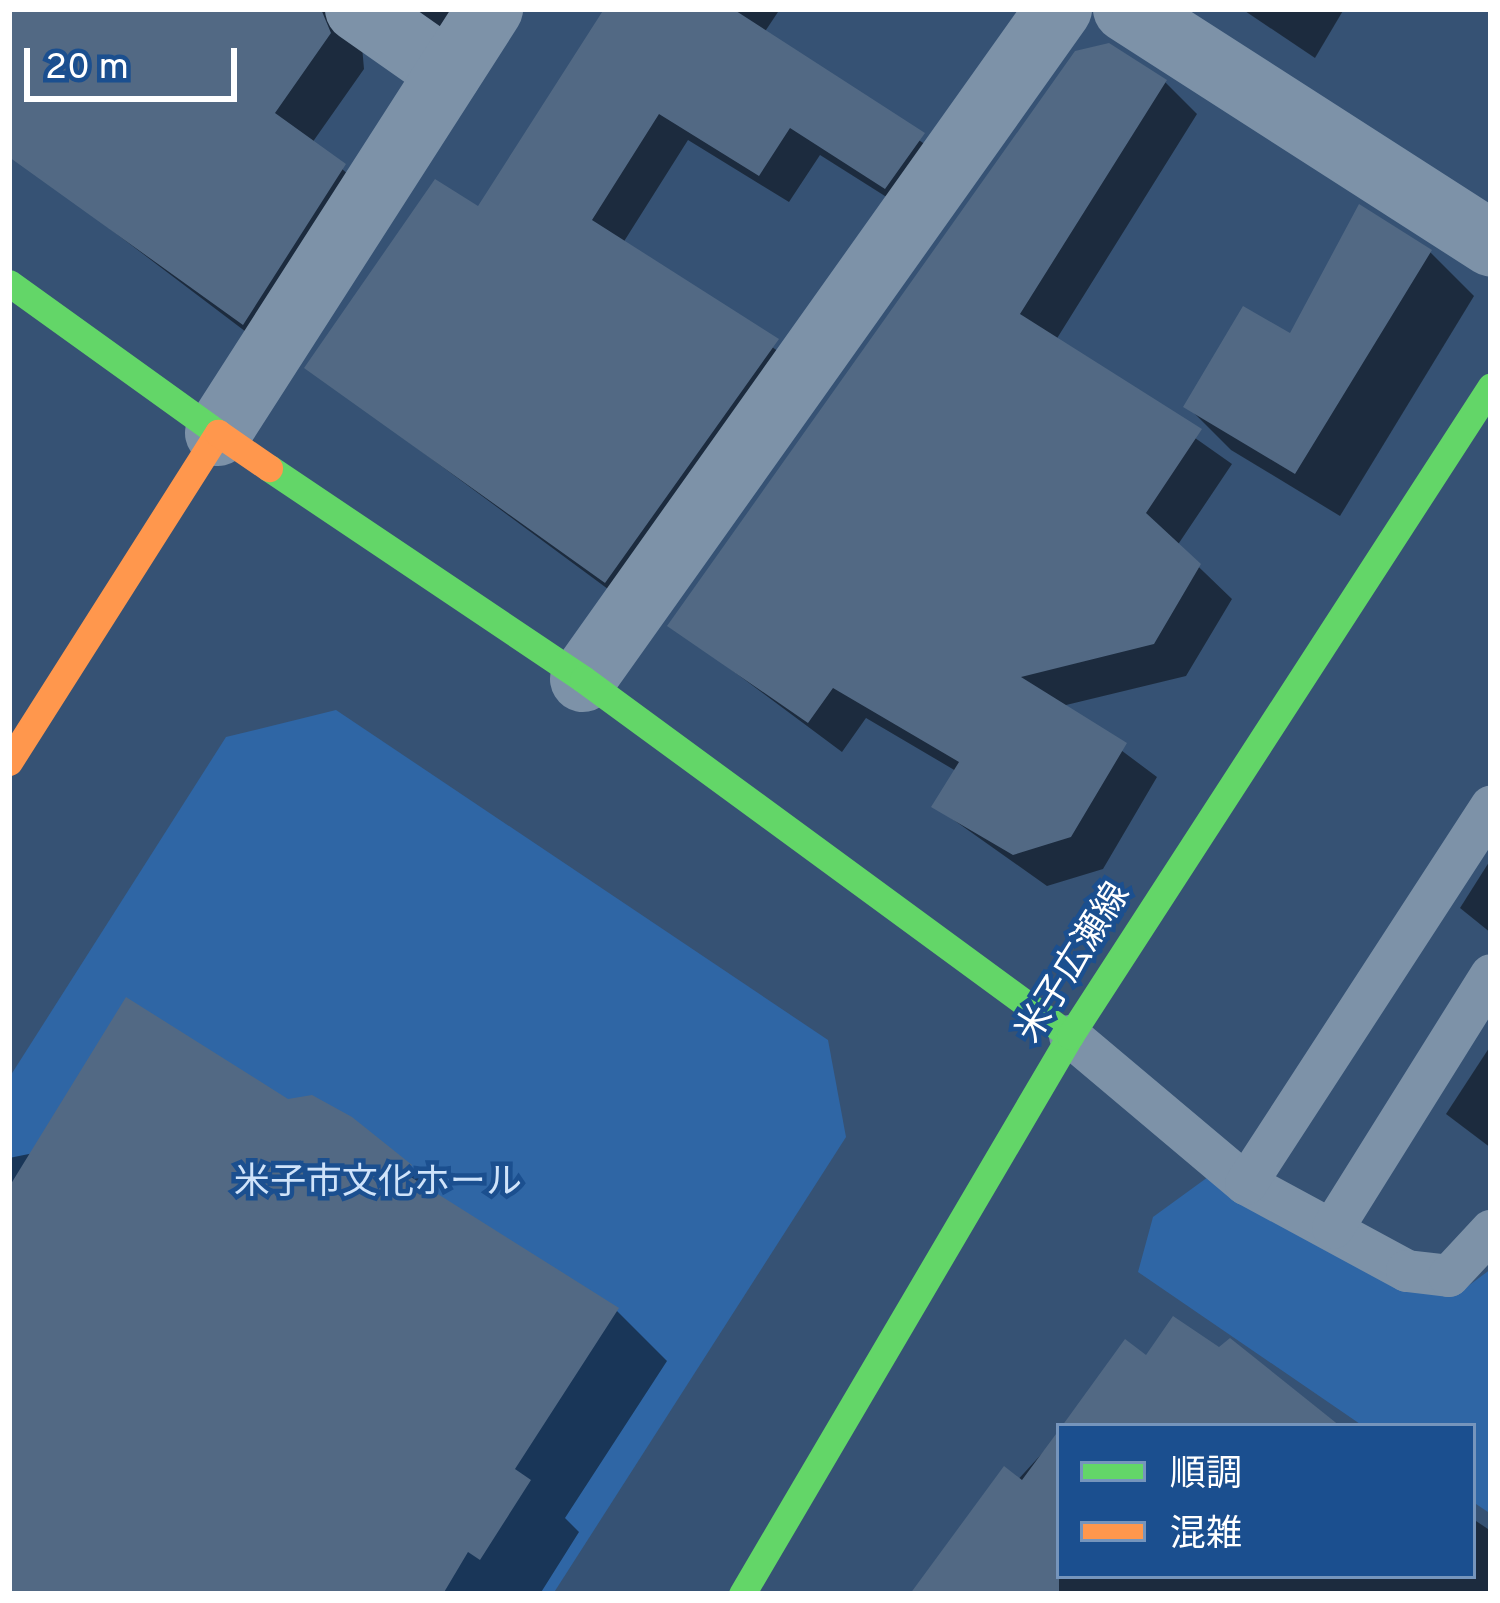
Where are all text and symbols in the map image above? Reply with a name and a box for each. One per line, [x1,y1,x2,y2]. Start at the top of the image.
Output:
scale bar [30,24,243,98]
text: 20 m [45,46,129,92]
street label: 米子広瀬線 [1009,876,1141,1052]
park label: 米子市文化ホール [234,1163,522,1207]
legend [1056,1423,1476,1579]
text: 順調 [1170,1453,1242,1499]
text: 混雑 [1170,1513,1242,1559]

